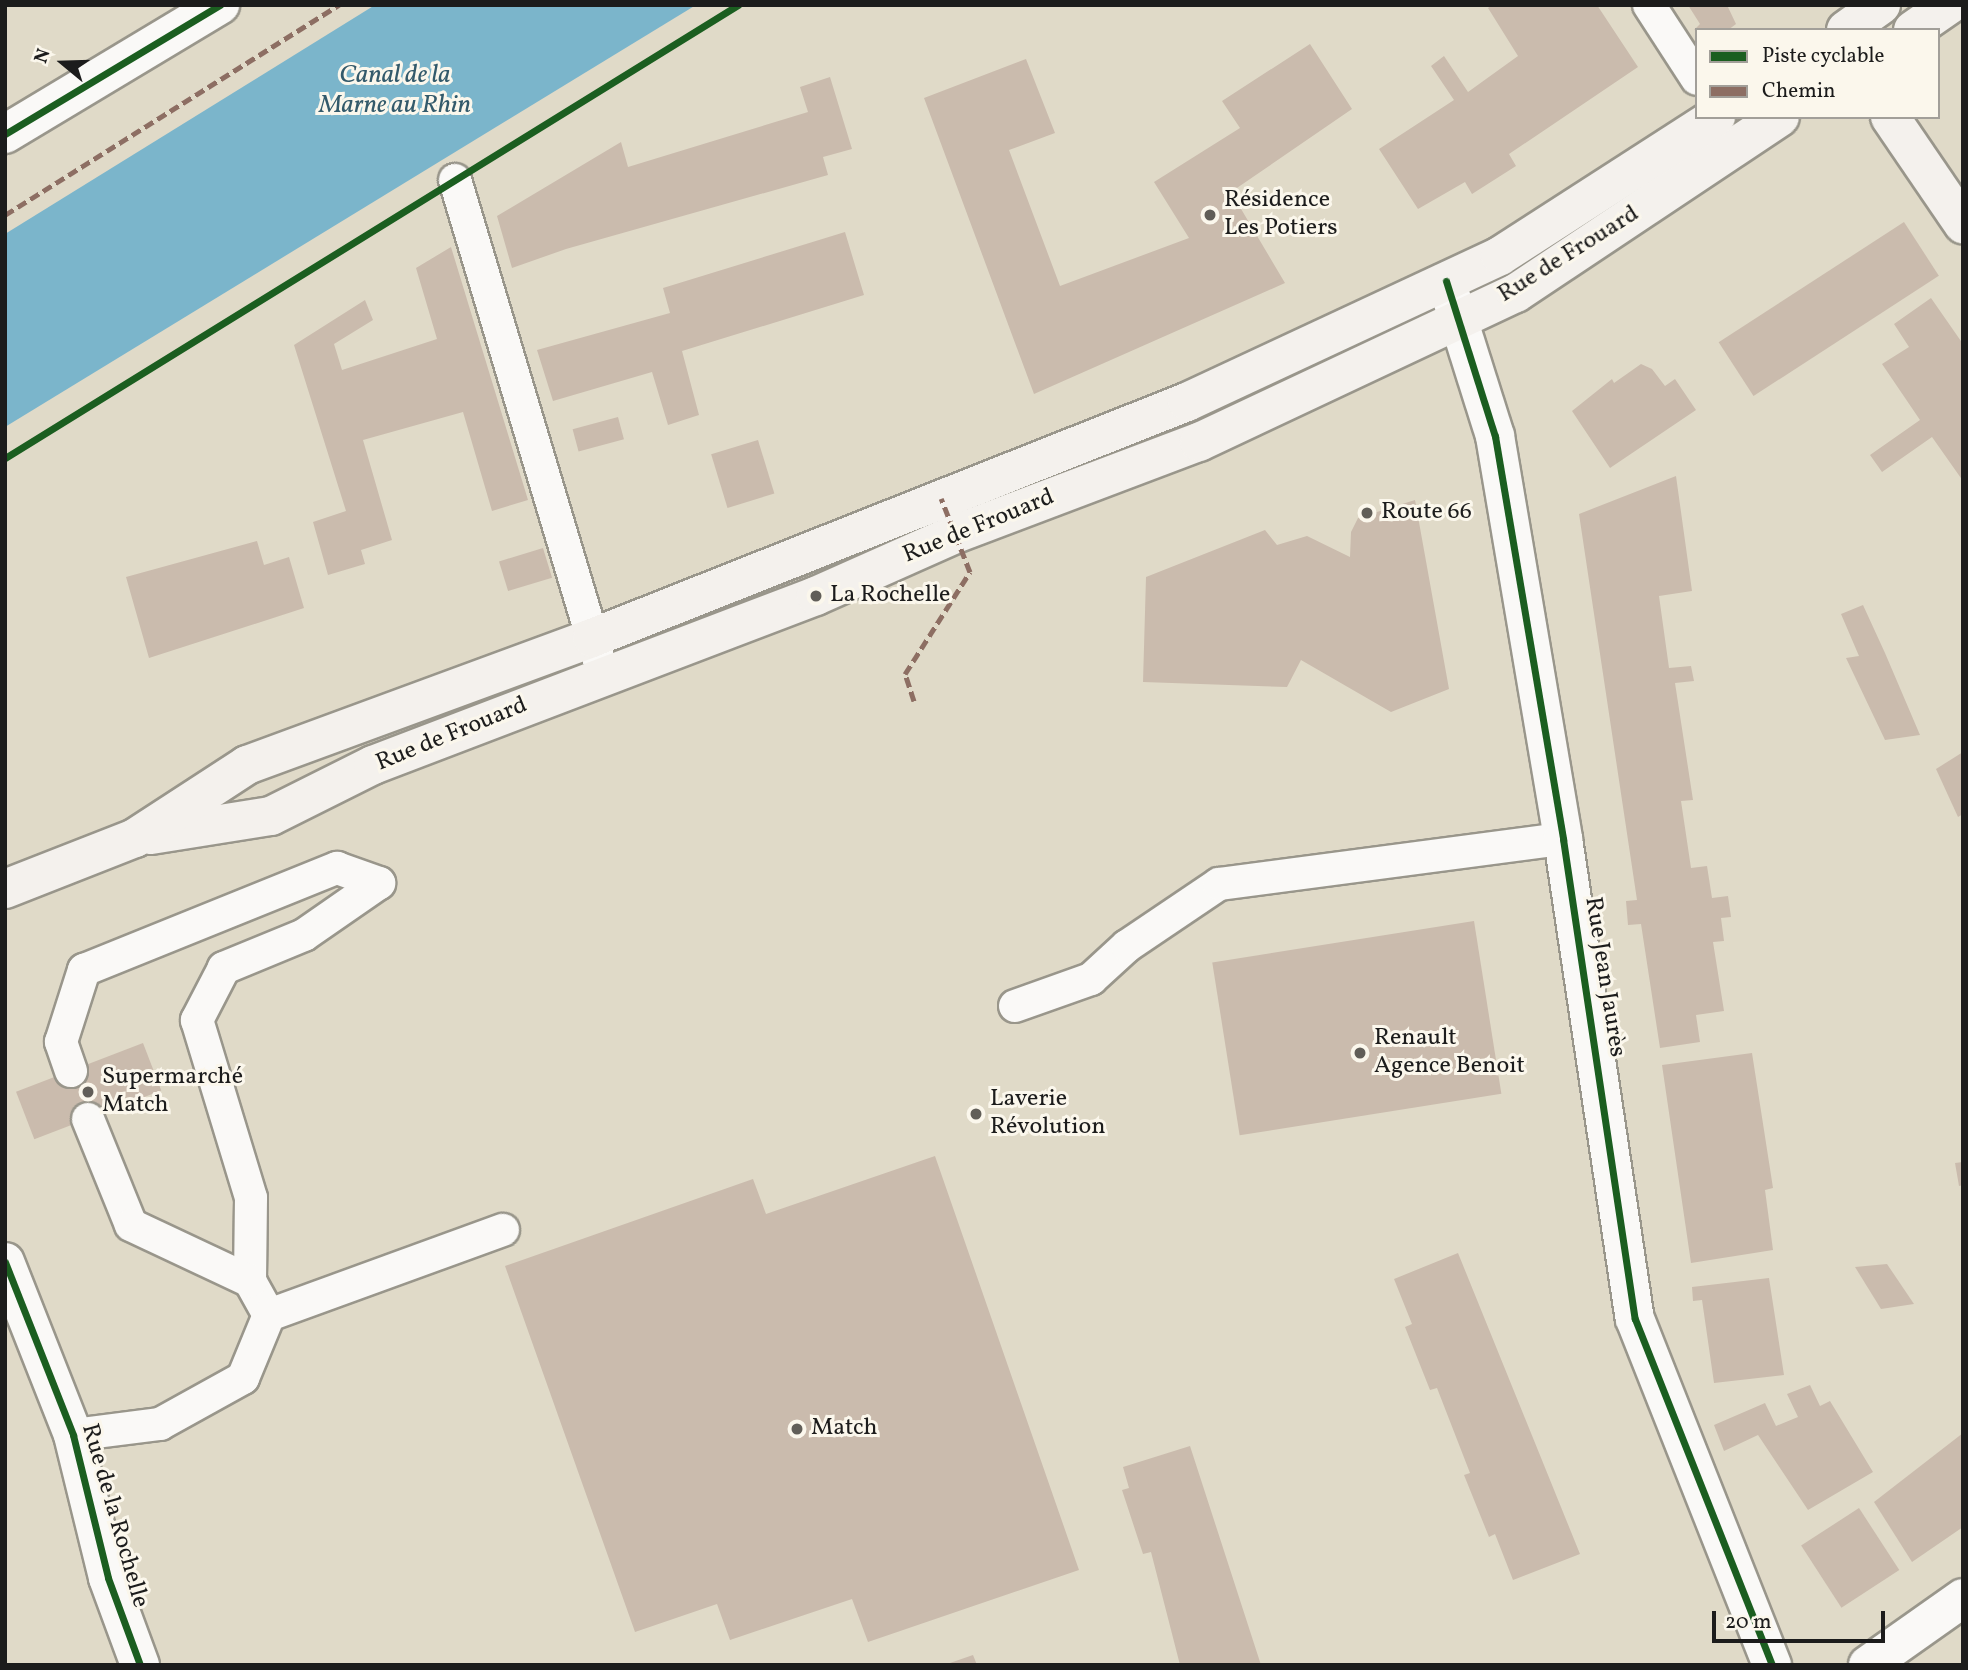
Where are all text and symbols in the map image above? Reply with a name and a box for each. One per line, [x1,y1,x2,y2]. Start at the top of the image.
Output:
north arrow [28,28,98,98]
legend [1695,28,1940,119]
text: Piste cyclable [1762,42,1884,71]
text: N [29,45,58,67]
water label: Canal de la Marne au Rhin [319,60,471,122]
text: Chemin [1762,77,1836,106]
place label: Résidence Les Potiers [1224,187,1337,243]
street label: Rue de Frouard [1493,200,1645,310]
marker: Résidence Les Potiers [1202,207,1218,223]
street label: Rue de Frouard [899,484,1059,570]
place label: Route 66 [1381,499,1472,527]
marker: Route 66 [1359,505,1375,521]
place label: La Rochelle [830,582,950,610]
marker: La Rochelle [808,588,824,604]
street label: Rue de Frouard [372,692,532,778]
street label: Rue Jean Jaurès [1577,895,1631,1059]
place label: Renault Agence Benoit [1374,1025,1525,1081]
marker: Renault Agence Benoit [1352,1045,1368,1061]
place label: Supermarché Match [102,1064,243,1120]
marker: Supermarché Match [80,1084,96,1100]
place label: Laverie Révolution [990,1086,1105,1142]
marker: Laverie Révolution [968,1106,984,1122]
place label: Match [811,1415,878,1443]
street label: Rue de la Rochelle [74,1421,154,1611]
marker: Match [789,1421,805,1437]
scale bar [1716,1596,1889,1640]
text: 20 m [1725,1608,1771,1637]

